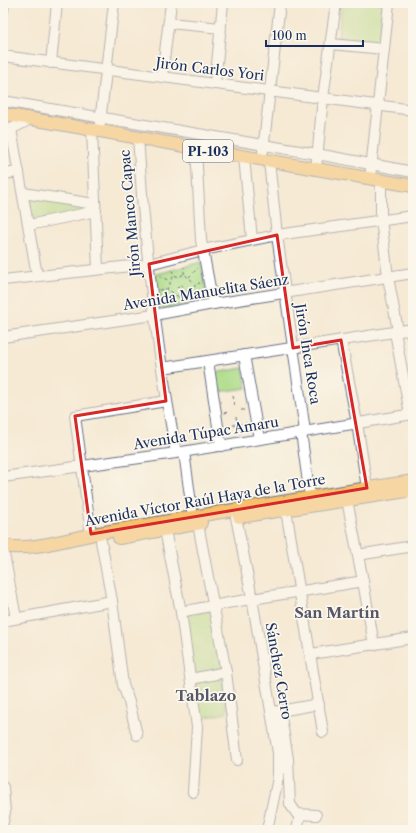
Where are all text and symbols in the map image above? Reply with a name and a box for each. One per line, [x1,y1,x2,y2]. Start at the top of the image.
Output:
scale bar [266,22,363,48]
text: 100 m [272,28,307,43]
street label: Jirón Carlos Yori [153,53,265,85]
road number: PI-103 [183,140,233,162]
street label: Jirón Manco Capac [115,149,145,279]
street label: Avenida Manuelita Sáenz [121,270,290,314]
street label: Jirón Inca Roca [291,300,325,406]
street label: Avenida Túpac Amaru [131,413,280,454]
street label: Avenida Víctor Raúl Haya de la Torre [82,470,327,530]
district label: San Martín [294,603,381,622]
street label: Sánchez Cerro [262,621,296,721]
district label: Tablazo [176,686,236,705]

